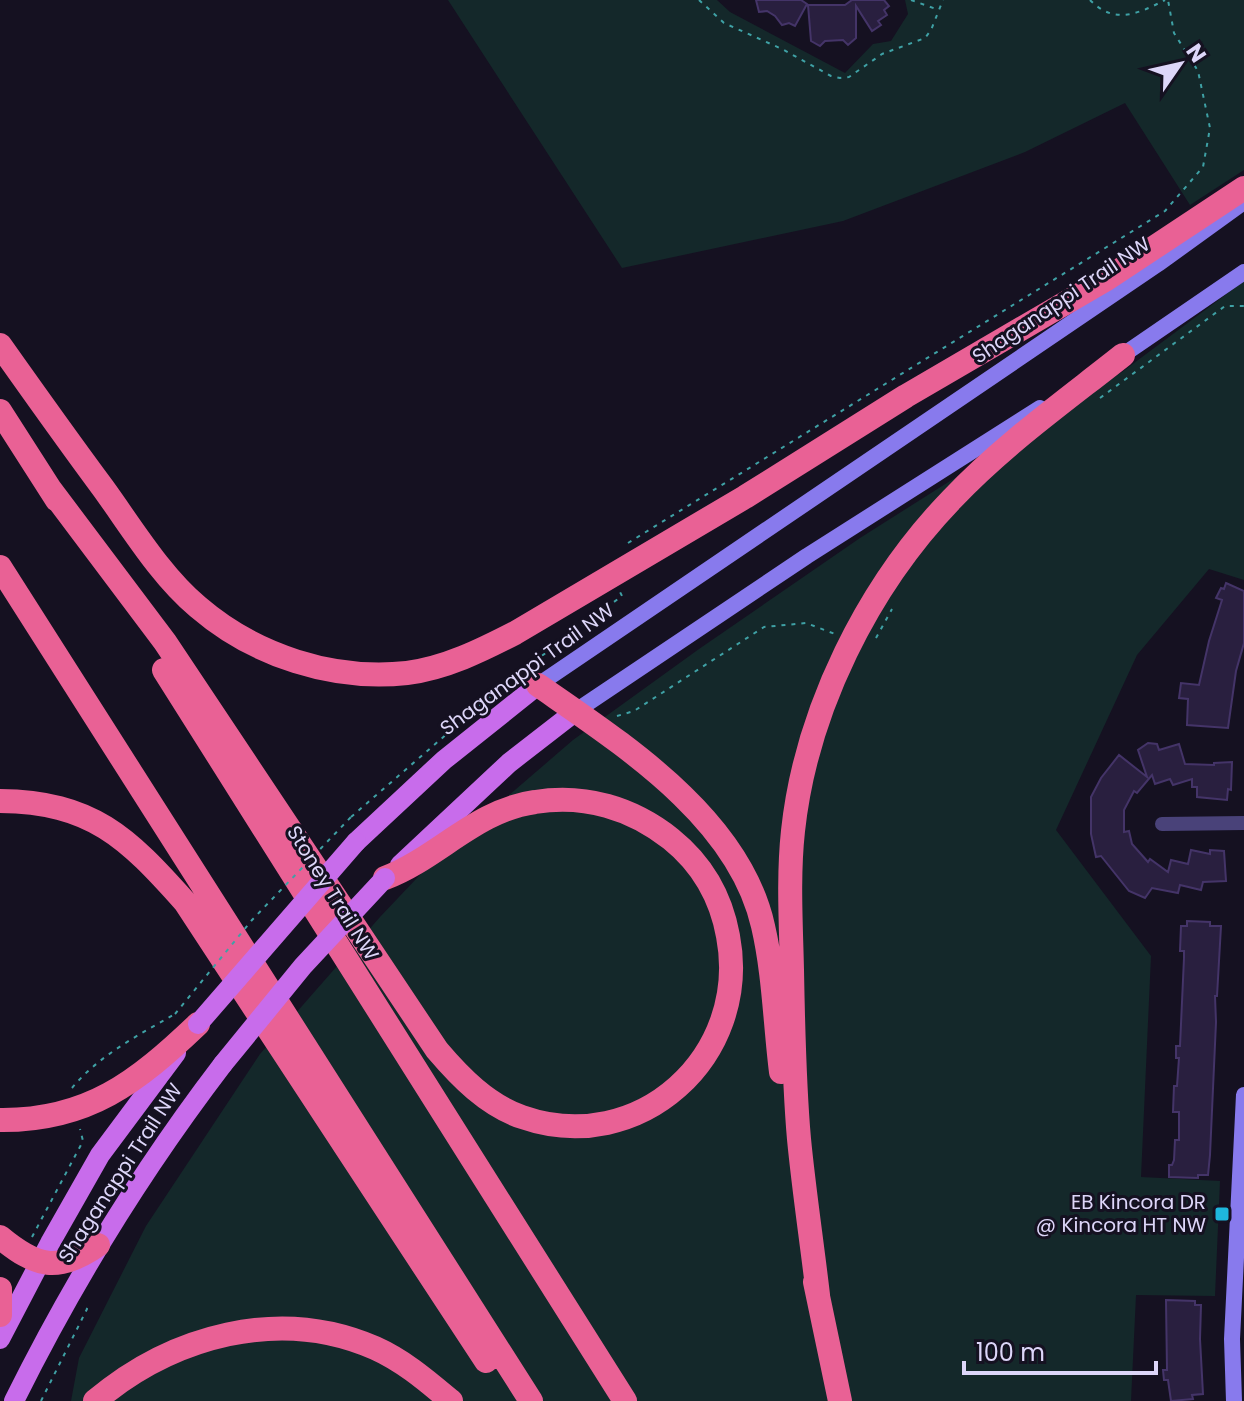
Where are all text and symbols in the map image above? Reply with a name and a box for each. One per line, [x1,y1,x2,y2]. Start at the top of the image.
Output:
north arrow [1140,24,1220,104]
text: N [1179,38,1214,69]
street label: Shaganappi Trail NW [966,230,1156,370]
street label: Shaganappi Trail NW [434,596,620,742]
street label: Stoney Trail NW [280,820,386,966]
street label: Shaganappi Trail NW [51,1077,189,1268]
place label: EB Kincora DR @ Kincora HT NW [1036,1188,1206,1239]
marker: EB Kincora DR @ Kincora HT NW [1213,1205,1231,1223]
scale bar [964,1325,1156,1375]
text: 100 m [976,1336,1045,1369]

